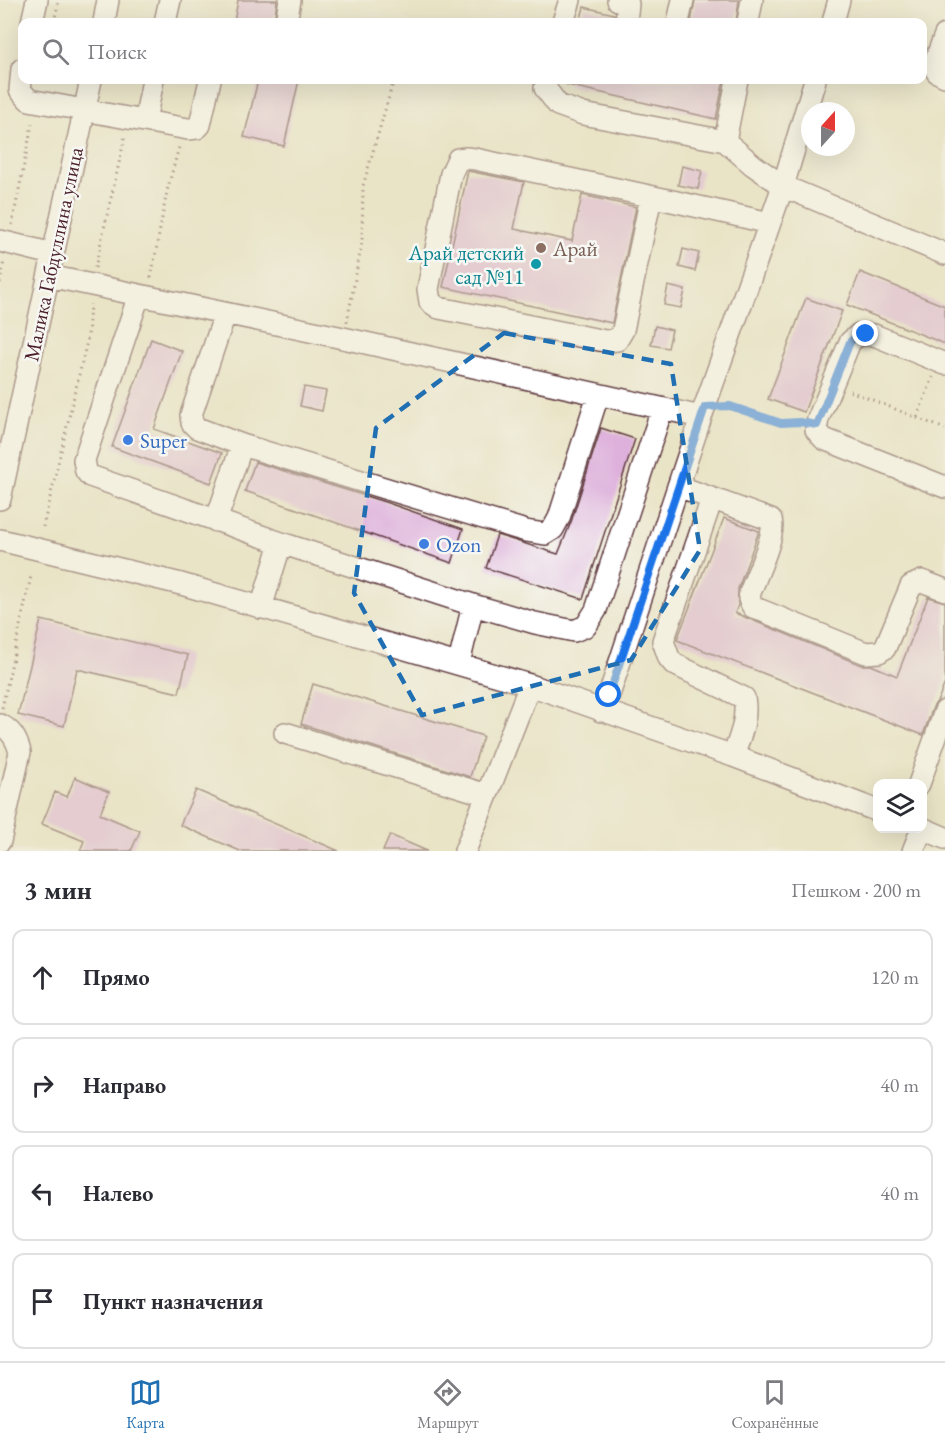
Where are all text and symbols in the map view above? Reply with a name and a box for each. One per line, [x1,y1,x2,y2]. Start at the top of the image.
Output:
search box [18,18,927,84]
icon: search [39,35,72,68]
text: Поиск [87,37,147,66]
north arrow [801,102,855,156]
street label: Малика Габдуллина улица [17,144,89,364]
place label: Арай [552,235,597,262]
place label: Арай детский сад №11 [408,239,524,290]
marker: Арай [534,241,548,255]
marker: Арай детский сад №11 [529,257,543,271]
route end [852,320,878,346]
place label: Super [140,427,187,454]
marker: Super [121,433,135,447]
place label: Ozon [436,531,481,558]
marker: Ozon [417,537,431,551]
route start [595,681,621,707]
map controls [873,779,927,833]
button: layers [873,779,927,833]
text: 3 мин [24,873,92,907]
text: Пешком · 200 m [791,877,921,903]
icon: ahead [26,961,59,994]
text: Прямо [83,963,150,992]
text: 120 m [871,964,919,990]
icon: right [26,1069,59,1102]
text: Направо [83,1071,166,1100]
text: 40 m [880,1072,919,1098]
icon: left [26,1177,59,1210]
text: Налево [83,1179,153,1208]
text: 40 m [880,1180,919,1206]
icon: arrive [26,1285,59,1318]
text: Пункт назначения [83,1287,263,1316]
tab: Карта [126,1376,165,1433]
tab: Маршрут [417,1376,479,1433]
tab: Сохранённые [731,1376,819,1433]

